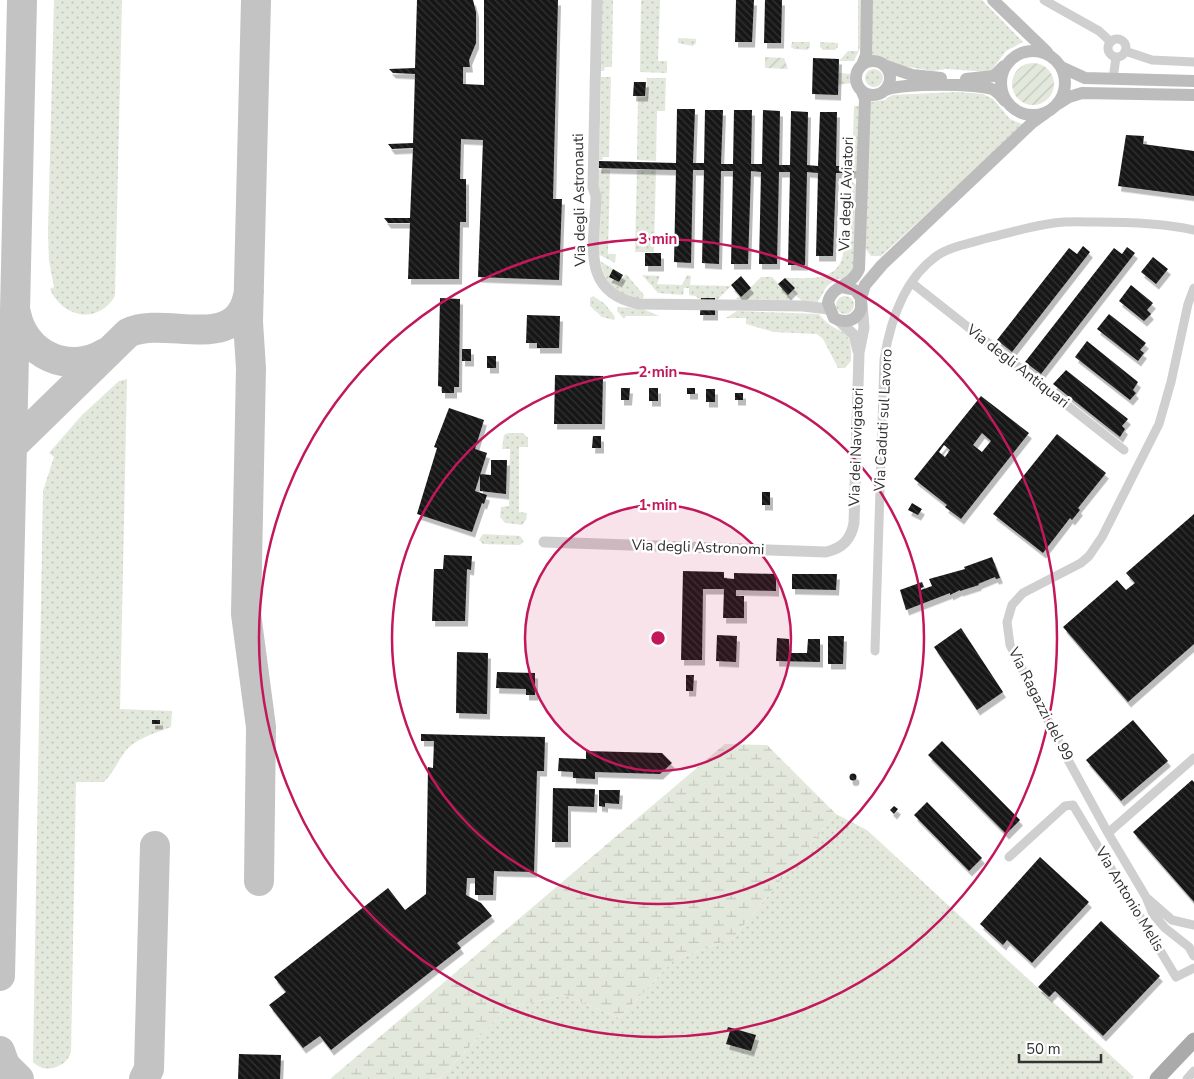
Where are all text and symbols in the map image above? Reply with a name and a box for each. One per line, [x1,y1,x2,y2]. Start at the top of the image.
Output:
street label: Via degli Astronauti [568,133,590,268]
street label: Via degli Aviatori [834,136,858,253]
text: 3 min [639,229,677,249]
street label: Via degli Antiquari [962,319,1073,412]
street label: Via Caduti sul Lavoro [869,348,897,493]
text: 2 min [639,362,677,382]
street label: Via dei Navigatori [844,387,868,508]
text: 1 min [639,495,677,515]
street label: Via degli Astronomi [630,535,765,559]
centre of rings [649,629,667,647]
street label: Via Ragazzi del 99 [1003,643,1078,764]
street label: Via Antonio Melis [1090,842,1169,955]
scale bar [1019,1032,1102,1064]
text: 50 m [1026,1039,1061,1059]

